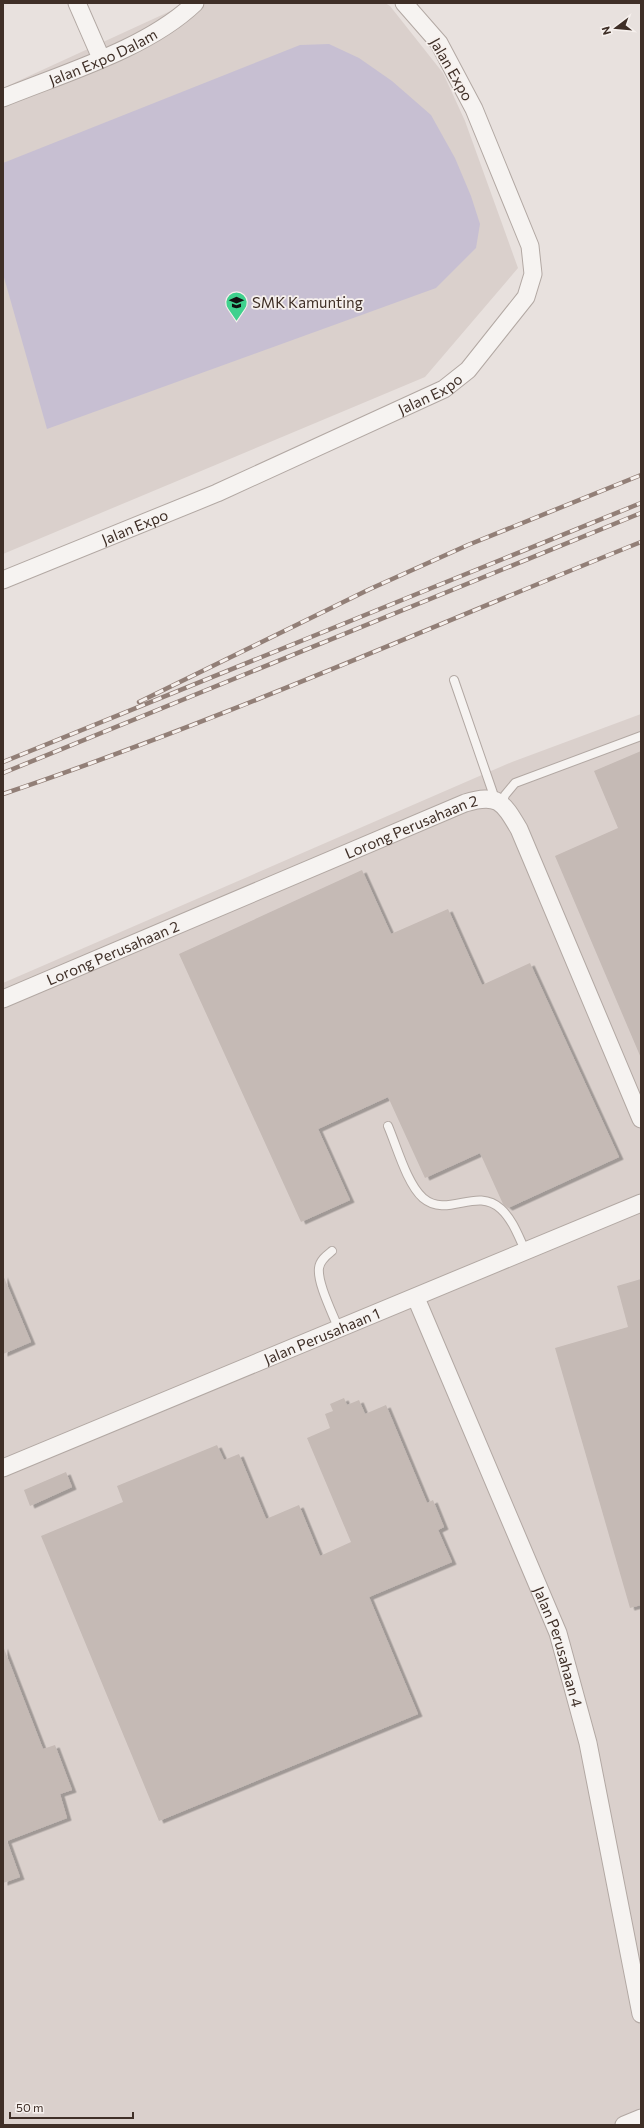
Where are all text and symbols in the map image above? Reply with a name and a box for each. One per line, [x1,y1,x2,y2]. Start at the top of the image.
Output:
north arrow [596,8,636,48]
street label: Jalan Expo Dalam [46,25,160,89]
text: N [599,25,613,37]
street label: Jalan Expo [427,34,477,104]
school or university icon: SMK Kamunting [224,289,250,322]
place label: SMK Kamunting [252,293,363,311]
street label: Jalan Expo [395,369,466,418]
street label: Jalan Expo [99,505,170,548]
street label: Lorong Perusahaan 2 [342,791,479,862]
street label: Lorong Perusahaan 2 [44,916,182,989]
street label: Jalan Perusahaan 1 [261,1304,382,1368]
street label: Jalan Perusahaan 4 [530,1583,587,1709]
scale bar [10,2094,133,2120]
text: 50 m [16,2100,44,2114]

